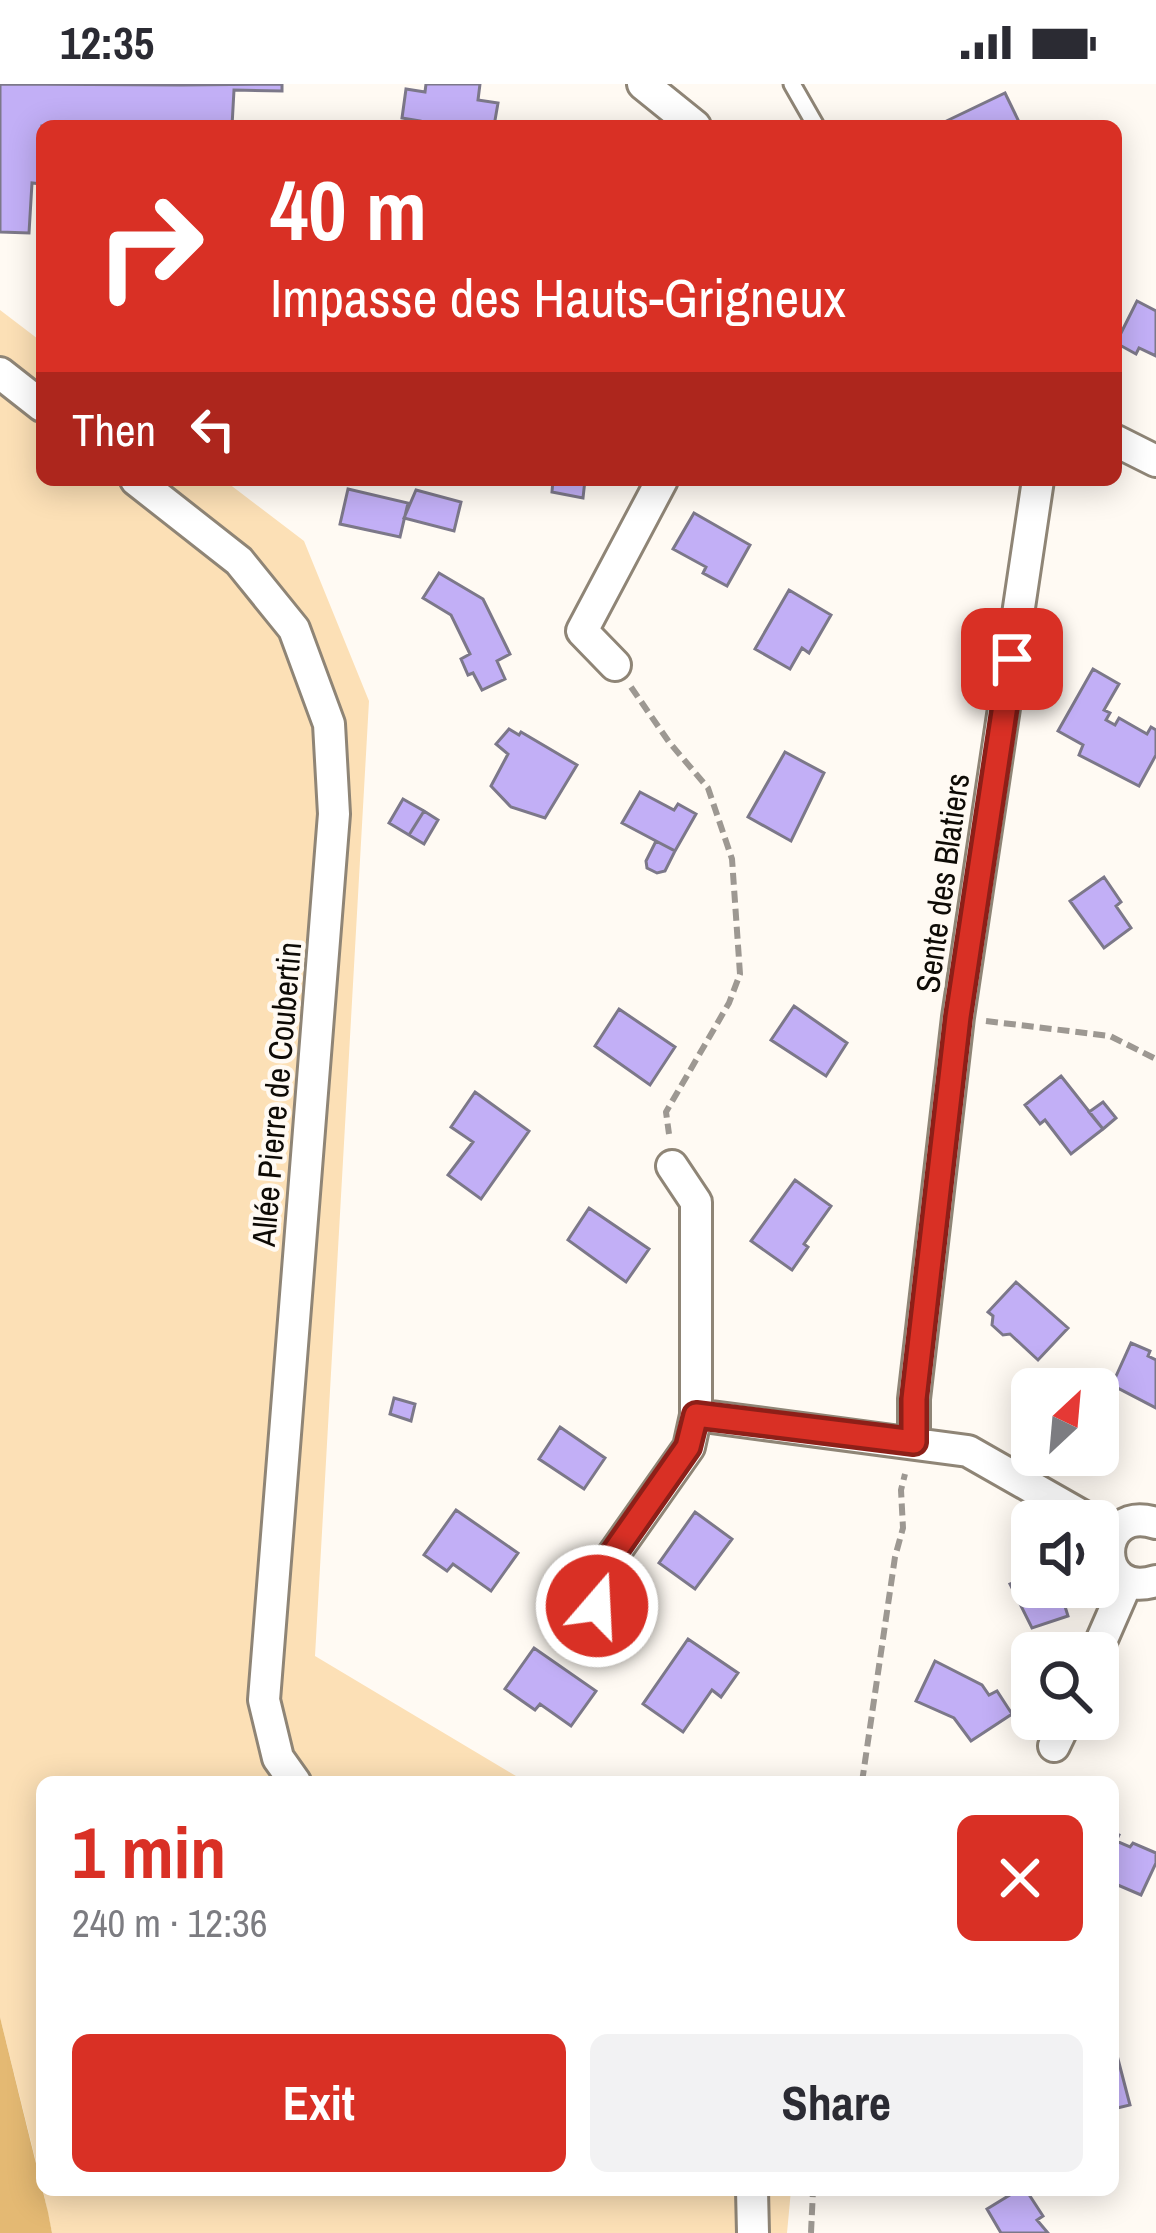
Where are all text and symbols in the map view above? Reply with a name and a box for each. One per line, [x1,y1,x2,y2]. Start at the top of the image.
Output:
text: 12:35 [60,12,154,73]
text: 40 m [270,153,427,266]
icon: right [72,168,228,324]
text: Impasse des Hauts-Grigneux [270,261,846,334]
icon: left [180,396,246,462]
text: Then [72,399,156,460]
pin [961,608,1063,710]
icon: arrive [979,626,1045,692]
street label: Sente des Blatiers [905,770,979,996]
street label: Allée Pierre de Coubertin [241,940,311,1249]
north arrow [1011,1368,1119,1476]
map controls [1011,1368,1119,1740]
button: sound [1011,1500,1119,1608]
position arrow [534,1543,660,1669]
button: search [1011,1632,1119,1740]
text: 1 min [72,1803,226,1900]
button: close [957,1815,1083,1941]
text: 240 m · 12:36 [72,1897,268,1949]
button: Exit [72,2034,566,2172]
button: Share [590,2034,1083,2172]

